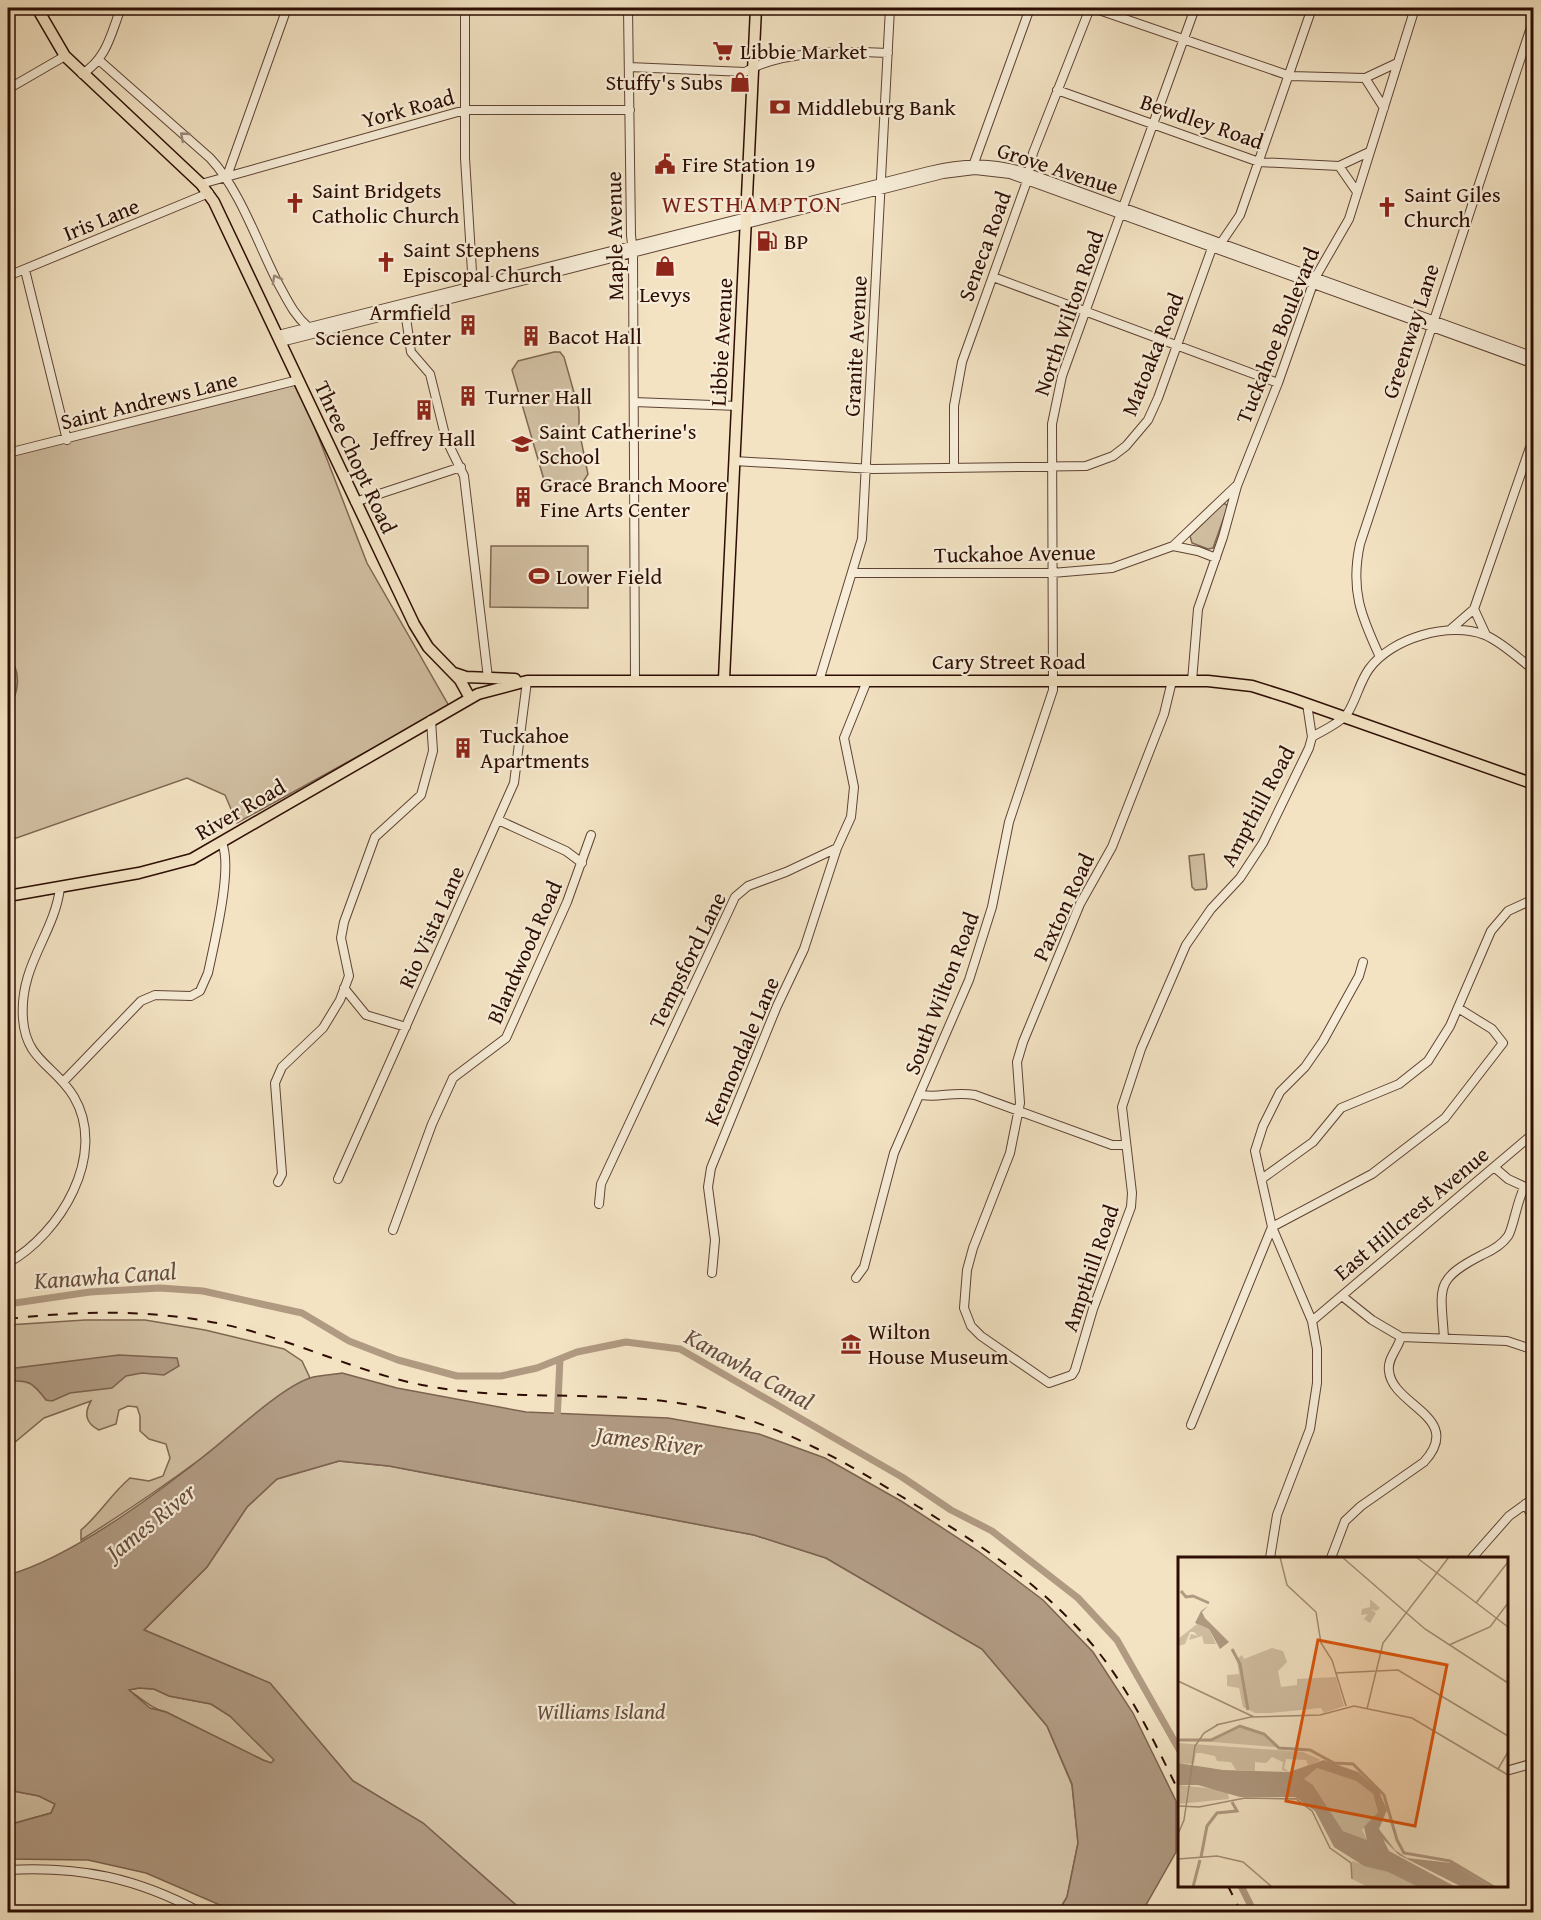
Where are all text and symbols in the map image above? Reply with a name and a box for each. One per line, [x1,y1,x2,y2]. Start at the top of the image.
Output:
place label: Libbie Market [740,35,868,67]
supermarket icon: Libbie Market [711,39,735,63]
place label: Stuffy's Subs [606,66,723,98]
shop icon: Stuffy's Subs [728,70,752,94]
street label: York Road [358,80,458,136]
street label: Bewdley Road [1136,85,1268,157]
place label: Middleburg Bank [797,91,957,123]
bank icon: Middleburg Bank [768,95,792,119]
one-way arrow [180,132,191,143]
street label: Grove Avenue [993,133,1123,203]
place label: Fire Station 19 [682,148,815,180]
public building icon: Fire Station 19 [653,152,677,176]
street label: Maple Avenue [597,171,631,301]
place label: Saint Bridgets Catholic Church [312,174,460,231]
place label: Saint Giles Church [1404,178,1501,235]
district label: WESTHAMPTON [662,186,843,221]
street label: Seneca Road [949,186,1019,305]
street label: Iris Lane [58,189,144,249]
church icon: Saint Bridgets Catholic Church [283,191,307,215]
church icon: Saint Giles Church [1375,195,1399,219]
place label: BP [784,225,808,257]
street label: North Wilton Road [1025,226,1111,400]
fuel station icon: BP [755,229,779,253]
place label: Saint Stephens Episcopal Church [403,233,563,290]
street label: Tuckahoe Boulevard [1227,242,1327,428]
church icon: Saint Stephens Episcopal Church [374,250,398,274]
shop icon: Levys [653,254,677,278]
street label: Greenway Lane [1373,259,1447,403]
one-way arrow [272,275,283,285]
street label: Granite Avenue [835,275,875,417]
street label: Libbie Avenue [702,277,740,407]
place label: Levys [639,278,691,310]
street label: Matoaka Road [1113,287,1191,420]
place label: Armfield Science Center [315,296,451,353]
building icon: Armfield Science Center [456,313,480,337]
place label: Bacot Hall [548,320,642,352]
building icon: Bacot Hall [519,324,543,348]
street label: Saint Andrews Lane [57,362,241,438]
street label: Three Chopt Road [307,375,405,539]
place label: Turner Hall [485,380,592,412]
building icon: Turner Hall [456,384,480,408]
building icon: Jeffrey Hall [412,398,436,422]
place label: Saint Catherine's School [539,415,696,472]
place label: Jeffrey Hall [369,422,476,454]
school or university icon: Saint Catherine's School [510,432,534,456]
place label: Grace Branch Moore Fine Arts Center [540,468,727,525]
building icon: Grace Branch Moore Fine Arts Center [511,485,535,509]
street label: Tuckahoe Avenue [934,536,1096,570]
place label: Lower Field [556,560,662,592]
sports icon: Lower Field [527,564,551,588]
street label: Cary Street Road [932,645,1086,677]
place label: Tuckahoe Apartments [480,719,590,776]
building icon: Tuckahoe Apartments [451,736,475,760]
street label: Ampthill Road [1212,740,1302,872]
street label: River Road [189,770,291,848]
street label: Paxton Road [1024,848,1102,966]
street label: Rio Vista Lane [390,861,472,993]
street label: Blandwood Road [478,875,570,1029]
street label: Tempsford Lane [640,887,734,1033]
street label: South Wilton Road [895,907,987,1079]
street label: Kennondale Lane [695,972,787,1130]
street label: East Hillcrest Avenue [1326,1138,1496,1288]
street label: Ampthill Road [1053,1200,1127,1336]
water label: Kanawha Canal [32,1253,177,1298]
place label: Wilton House Museum [868,1315,1009,1372]
water label: Kanawha Canal [677,1318,820,1418]
museum icon: Wilton House Museum [839,1332,863,1356]
water label: James River [590,1416,705,1465]
water label: James River [95,1474,204,1571]
inset map [1178,1557,1508,1887]
park label: Williams Island [536,1695,666,1727]

